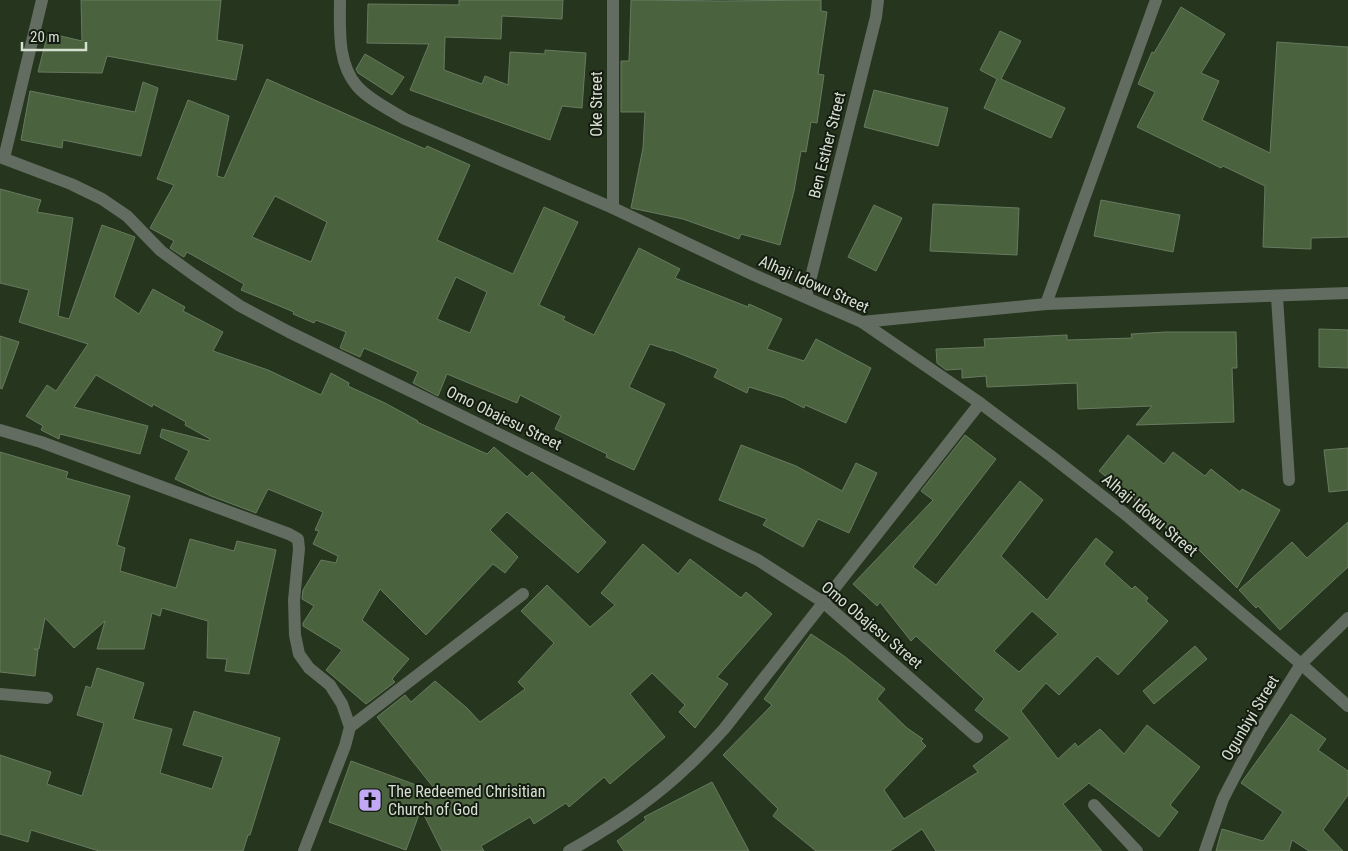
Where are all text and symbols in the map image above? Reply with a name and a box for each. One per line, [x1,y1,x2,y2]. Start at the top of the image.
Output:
scale bar [22,20,86,52]
text: 20 m [30,28,60,46]
street label: Oke Street [587,71,606,137]
street label: Ben Esther Street [805,90,849,200]
street label: Alhaji Idowu Street [756,251,872,317]
street label: Omo Obajesu Street [443,382,565,454]
street label: Alhaji Idowu Street [1099,470,1202,561]
street label: Omo Obajesu Street [818,577,926,673]
street label: Ogunbiyi Street [1217,672,1283,764]
place label: The Redeemed Chrisitian Church of God [388,782,545,819]
church icon: The Redeemed Chrisitian Church of God [357,787,383,813]

